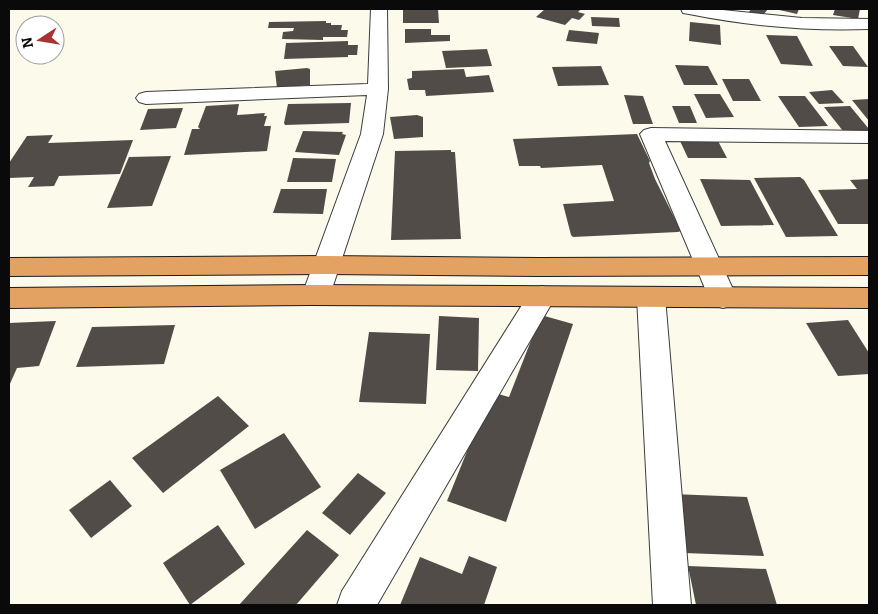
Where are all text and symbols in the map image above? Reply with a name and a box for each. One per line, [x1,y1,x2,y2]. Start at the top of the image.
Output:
north arrow [15,15,65,65]
text: N [18,35,37,50]

